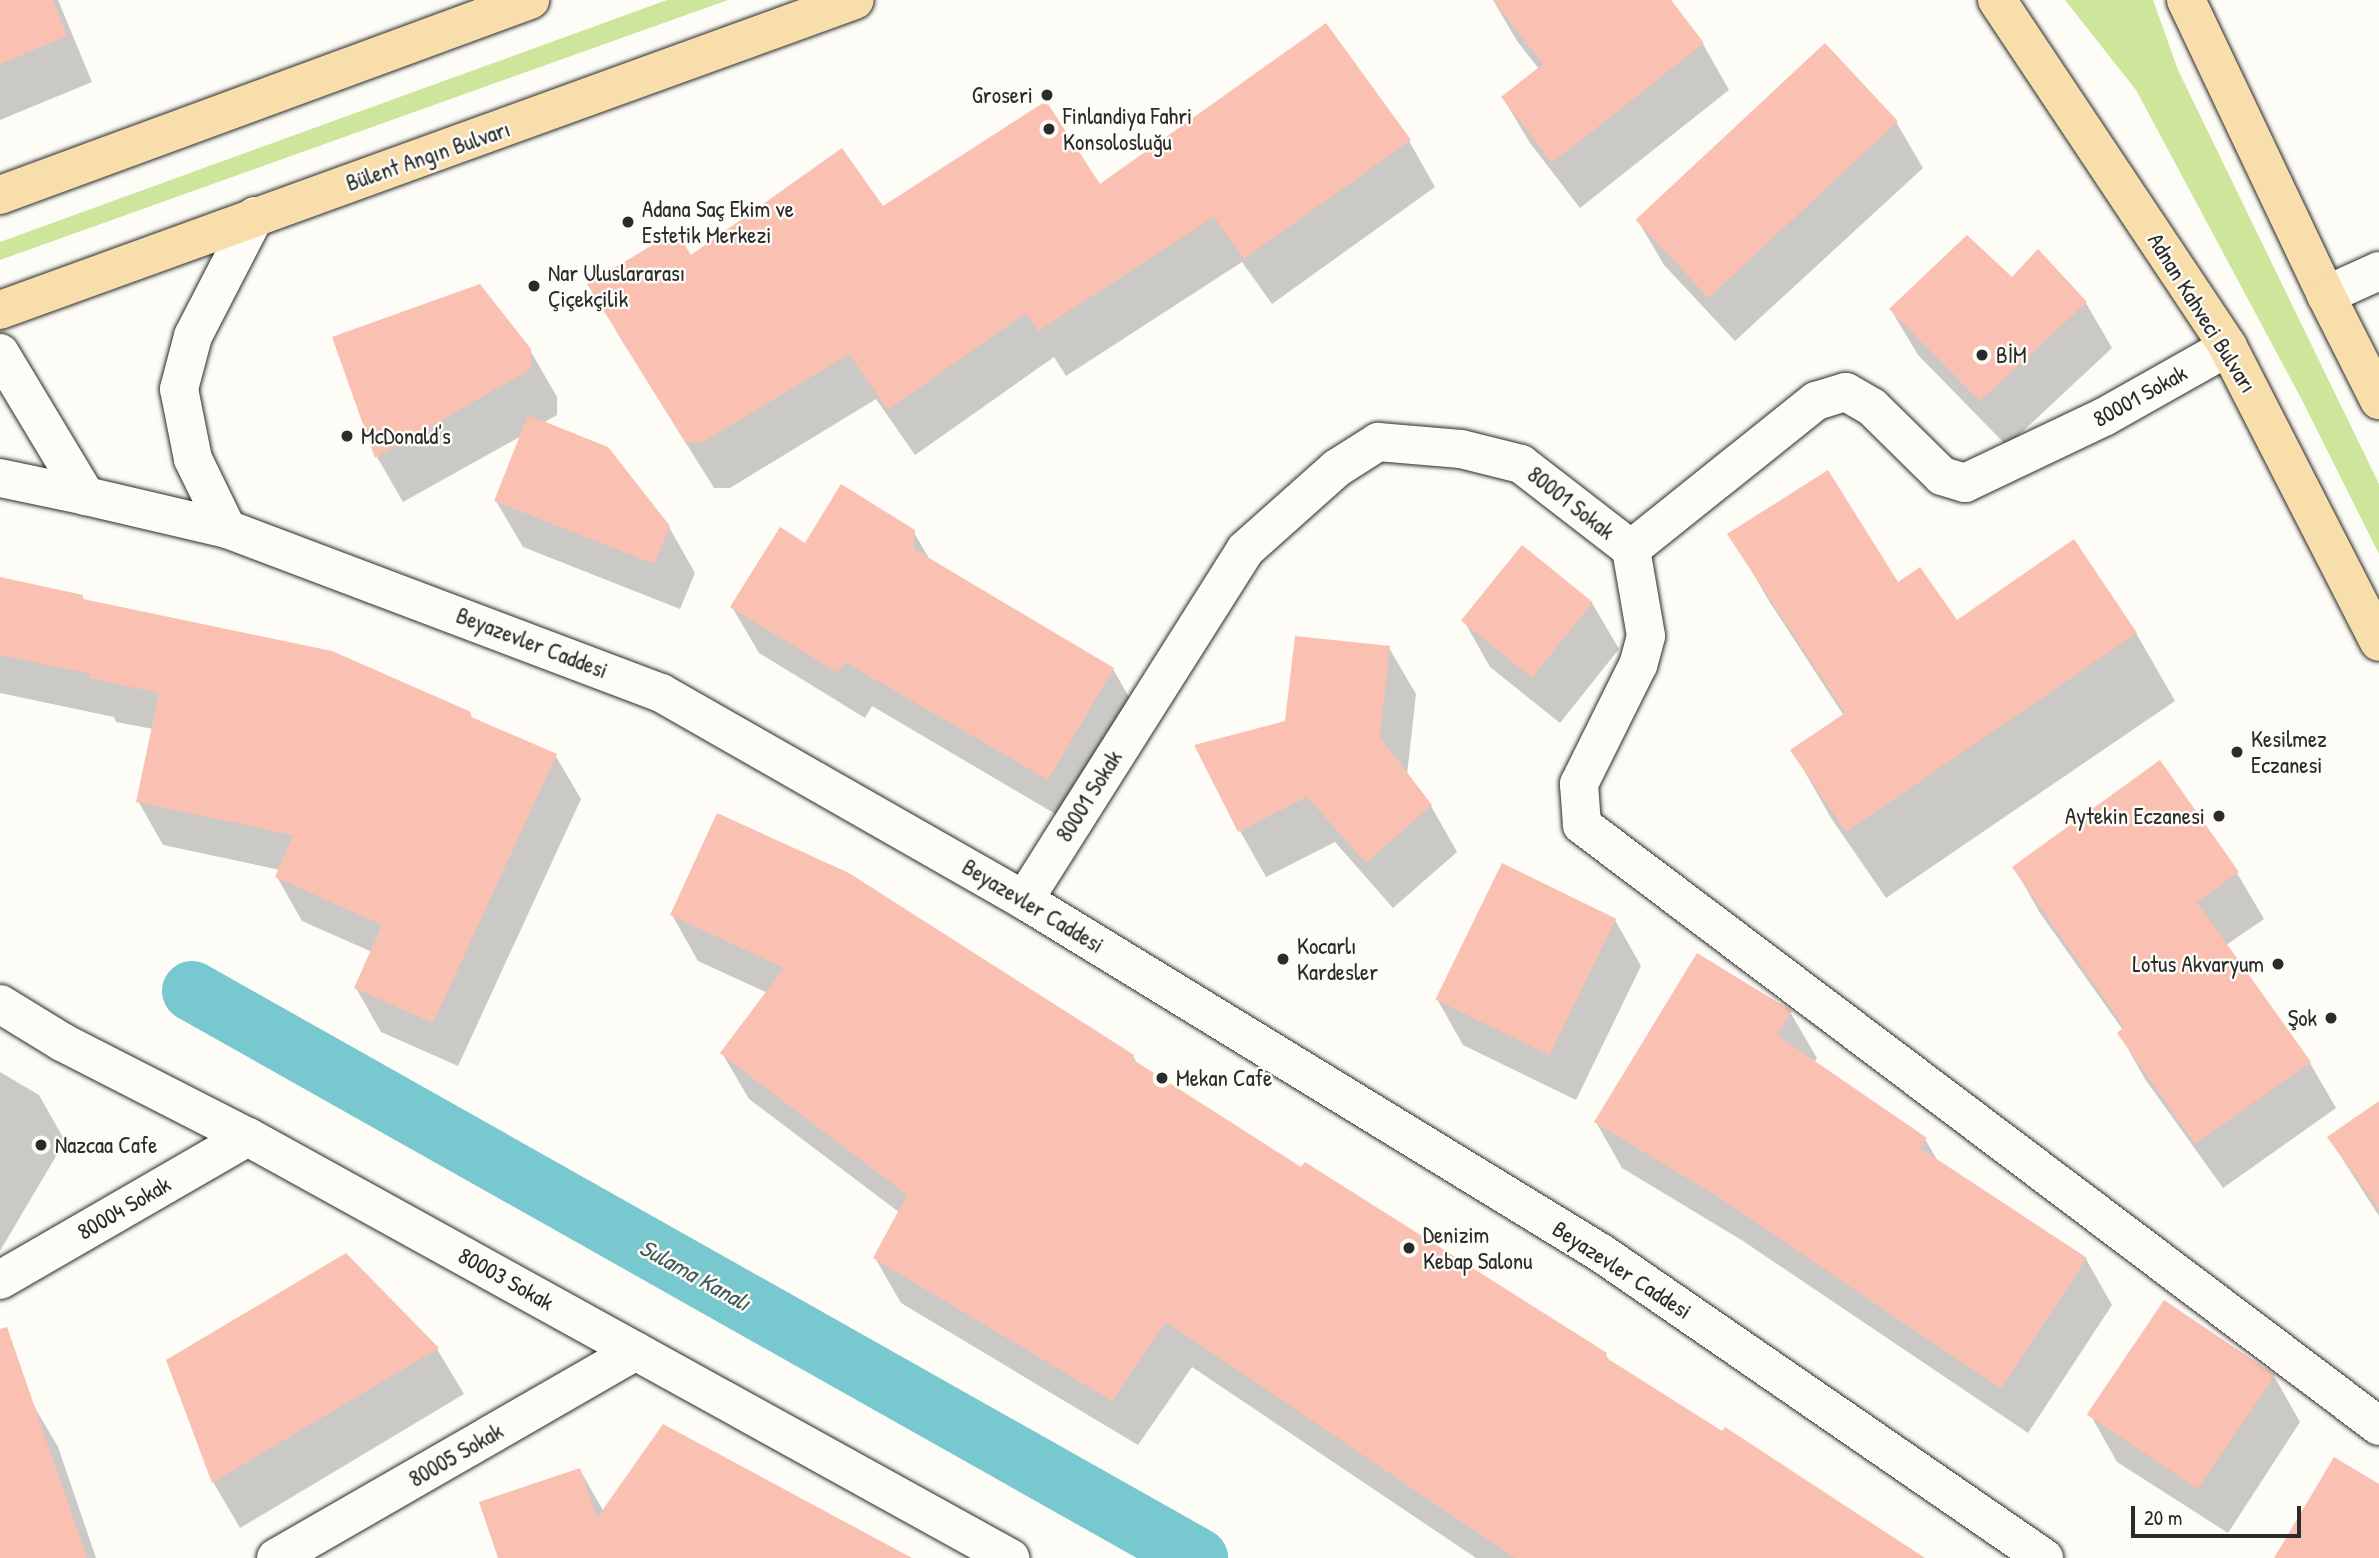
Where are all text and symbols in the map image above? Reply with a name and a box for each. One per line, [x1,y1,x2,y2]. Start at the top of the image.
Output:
place label: Groseri [972,81,1033,109]
marker: Groseri [1039,87,1055,103]
place label: Finlandiya Fahri Konsolosluğu [1063,102,1192,156]
street label: Bülent Angın Bulvarı [342,115,514,197]
marker: Finlandiya Fahri Konsolosluğu [1041,121,1057,137]
place label: Adana Saç Ekim ve Estetik Merkezi [642,195,794,249]
marker: Adana Saç Ekim ve Estetik Merkezi [620,214,636,230]
street label: Adnan Kahveci Bulvarı [2142,228,2262,398]
place label: Nar Uluslararası Çiçekçilik [548,259,685,313]
marker: Nar Uluslararası Çiçekçilik [526,278,542,294]
place label: BİM [1996,341,2027,369]
marker: BİM [1974,347,1990,363]
street label: 80001 Sokak [2089,359,2191,433]
place label: McDonald's [361,422,451,450]
marker: McDonald's [339,428,355,444]
street label: 80001 Sokak [1522,461,1620,545]
street label: Beyazevler Caddesi [452,601,612,685]
place label: Kesilmez Eczanesi [2251,725,2327,779]
marker: Kesilmez Eczanesi [2229,744,2245,760]
street label: 80001 Sokak [1050,745,1128,847]
place label: Aytekin Eczanesi [2065,802,2205,830]
marker: Aytekin Eczanesi [2211,808,2227,824]
street label: Beyazevler Caddesi [957,853,1109,959]
place label: Kocarlı Kardesler [1297,932,1378,986]
place label: Lotus Akvaryum [2133,950,2264,978]
marker: Kocarlı Kardesler [1275,951,1291,967]
marker: Lotus Akvaryum [2270,956,2286,972]
place label: Şok [2288,1004,2317,1032]
marker: Şok [2323,1010,2339,1026]
place label: Mekan Cafe [1176,1064,1272,1092]
marker: Mekan Cafe [1154,1070,1170,1086]
place label: Nazcaa Cafe [55,1131,157,1159]
marker: Nazcaa Cafe [33,1137,49,1153]
street label: 80004 Sokak [73,1170,175,1246]
street label: Beyazevler Caddesi [1547,1215,1697,1325]
place label: Denizim Kebap Salonu [1423,1221,1532,1275]
water label: Sulama Kanalı [635,1233,755,1317]
marker: Denizim Kebap Salonu [1401,1240,1417,1256]
street label: 80003 Sokak [454,1242,558,1316]
street label: 80005 Sokak [404,1417,508,1493]
scale bar [2134,1492,2304,1536]
text: 20 m [2144,1503,2182,1532]

